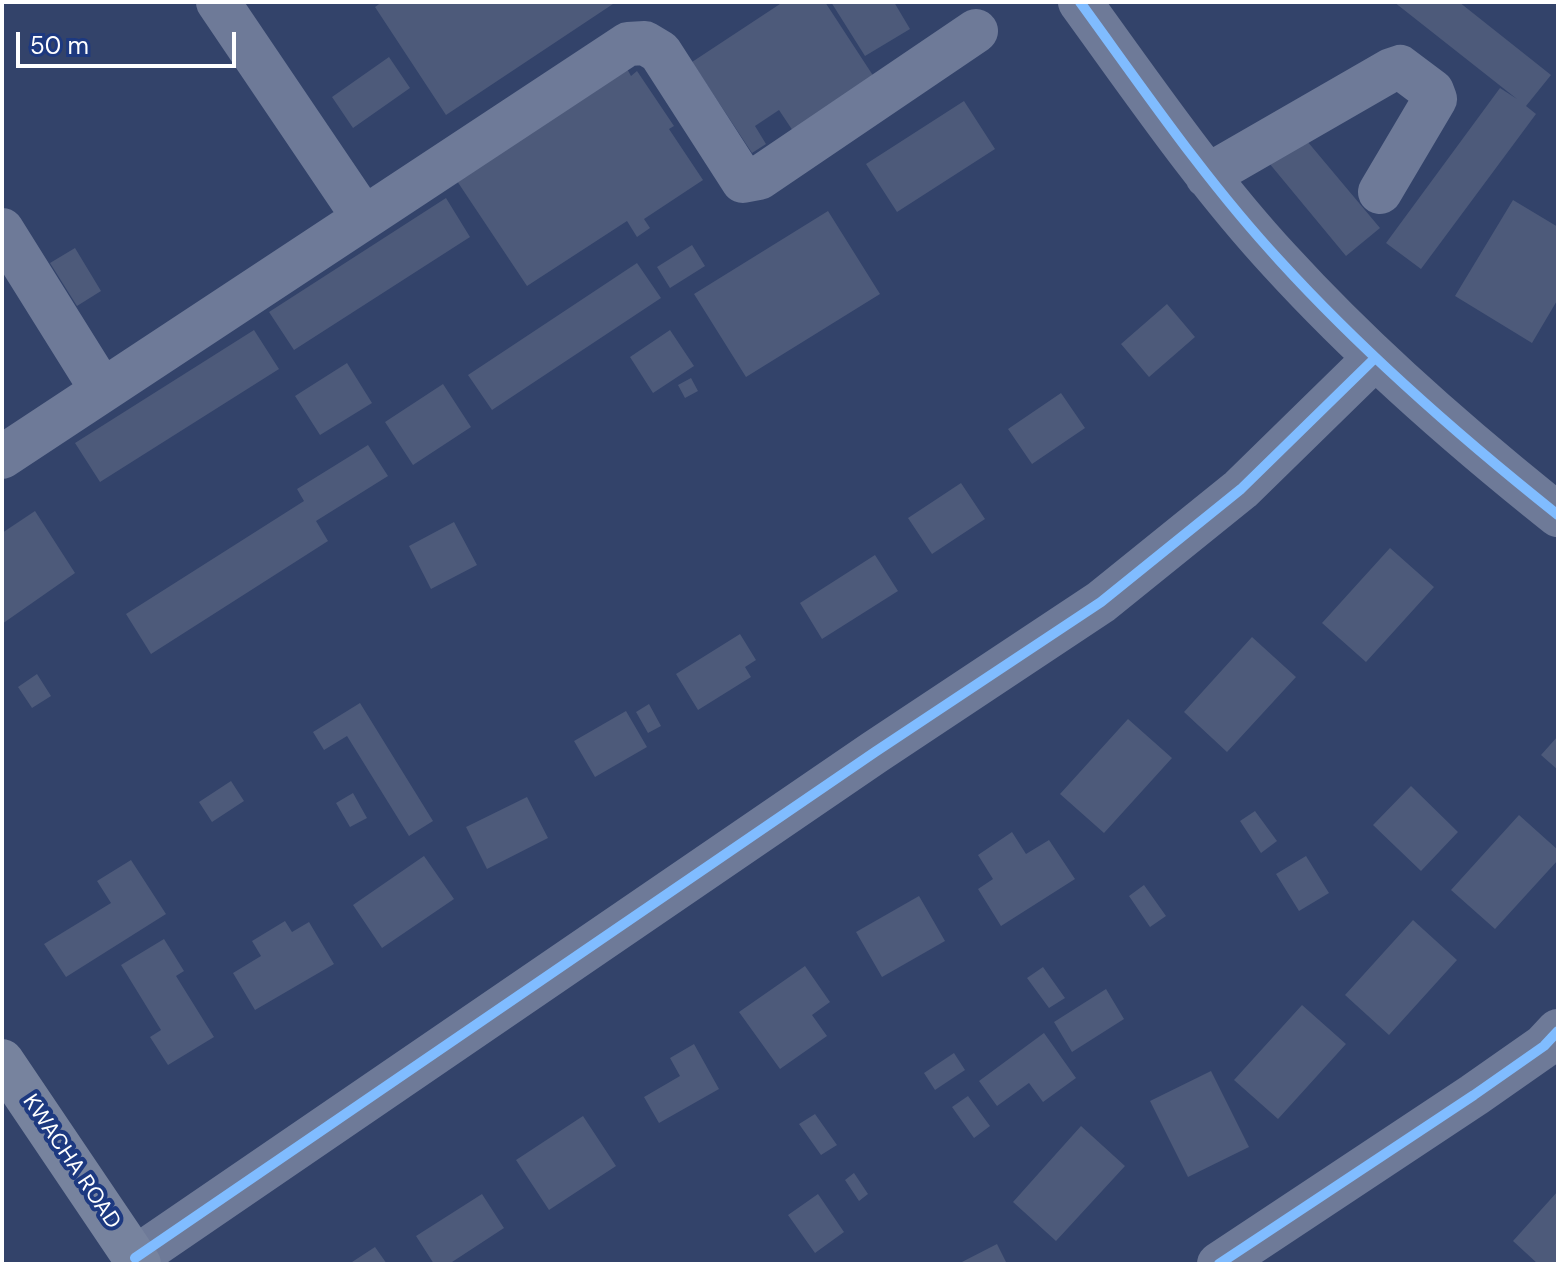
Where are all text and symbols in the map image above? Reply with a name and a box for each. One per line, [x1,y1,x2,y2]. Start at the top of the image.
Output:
scale bar [20,16,240,66]
text: 50 m [30,30,89,61]
street label: KWACHA ROAD [16,1090,126,1234]

